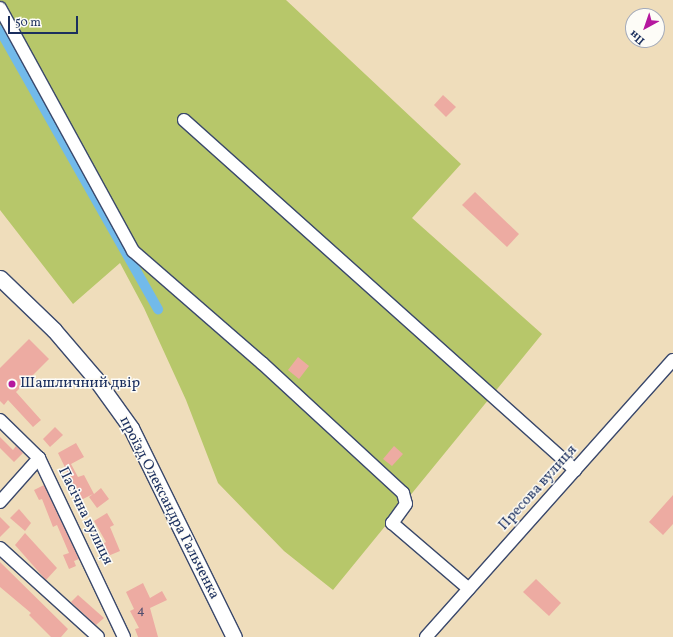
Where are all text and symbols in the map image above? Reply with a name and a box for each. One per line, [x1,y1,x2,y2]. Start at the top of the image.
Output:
scale bar [10,8,80,34]
north arrow [625,8,665,48]
text: 50 m [15,15,41,31]
text: Пн [627,26,648,48]
place label: Шашличний двір [20,375,140,393]
marker: Шашличний двір [7,379,17,389]
street label: проїзд Олександра Гальченка [115,414,223,602]
street label: Пресова вулиця [495,442,581,534]
street label: Пасічна вулиця [54,464,116,568]
house number: 4 [137,603,145,619]

